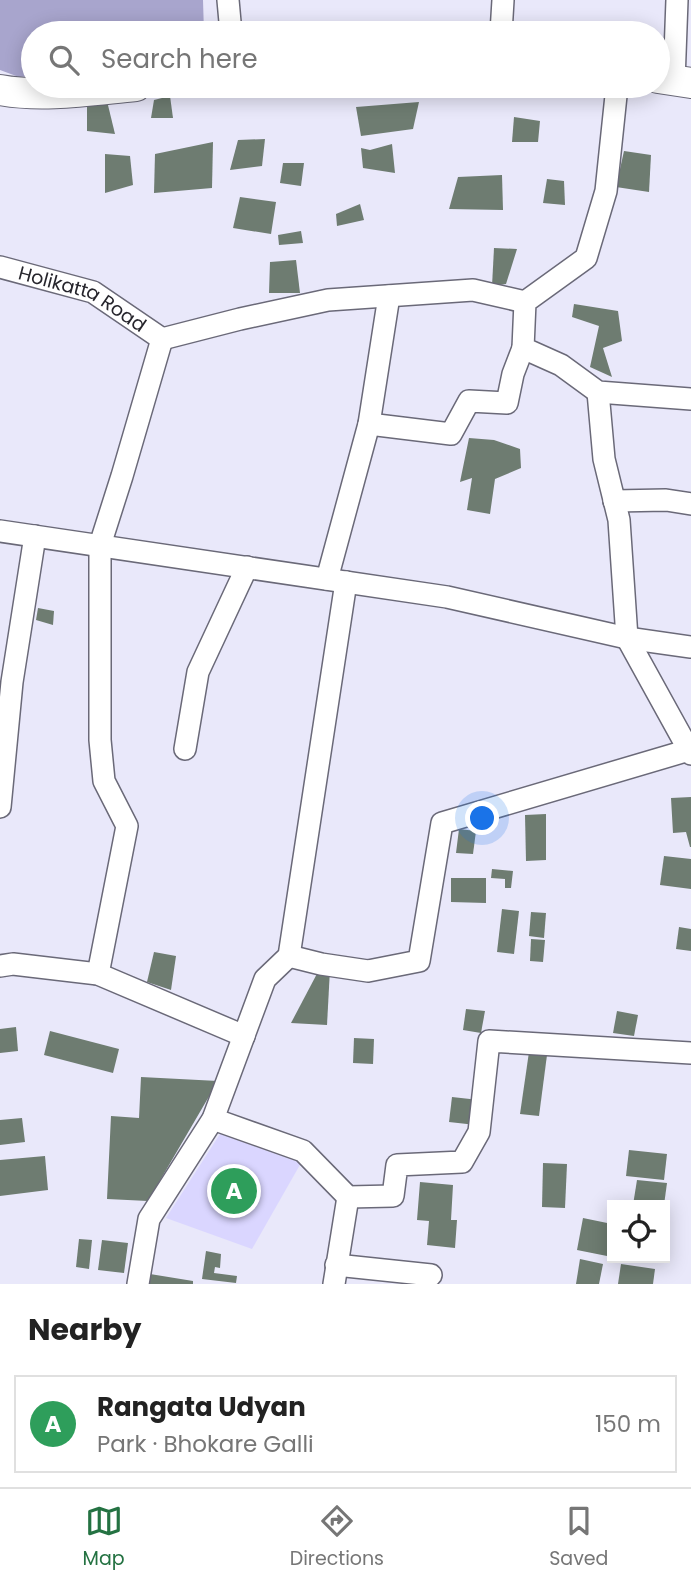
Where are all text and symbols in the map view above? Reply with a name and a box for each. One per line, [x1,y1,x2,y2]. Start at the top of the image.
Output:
search box [21,21,670,98]
icon: search [45,41,83,79]
text: Search here [101,41,258,77]
street label: Holikatta Road [16,259,152,338]
your location [465,801,499,835]
pin: A [211,1165,257,1217]
map controls [607,1200,670,1263]
button: locate [607,1200,670,1263]
text: Nearby [28,1308,142,1351]
text: Rangata Udyan [97,1389,306,1425]
text: A [45,1408,61,1440]
text: 150 m [595,1408,661,1440]
text: Park · Bhokare Galli [97,1428,314,1460]
tab: Map [83,1502,125,1573]
tab: Directions [290,1502,384,1573]
tab: Saved [549,1502,608,1573]

